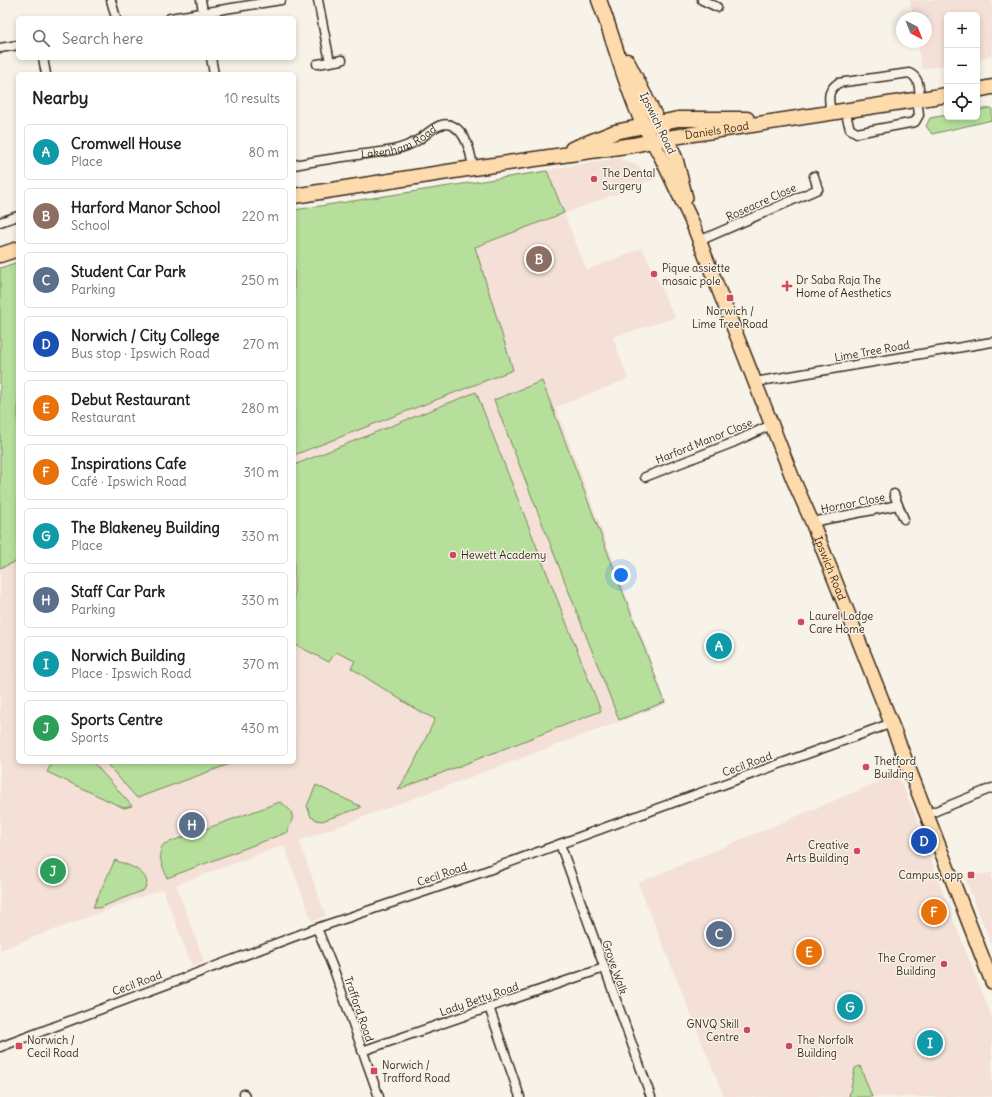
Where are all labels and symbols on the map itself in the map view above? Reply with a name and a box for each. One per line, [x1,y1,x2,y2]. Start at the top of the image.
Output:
north arrow [896,12,932,48]
street label: Ipswich Road [637,90,679,157]
street label: Daniels Road [684,118,750,142]
street label: Lakenham Road [360,121,440,161]
place label: The Dental Surgery [602,166,655,193]
marker: The Dental Surgery [589,174,599,184]
street label: Roseacre Close [724,180,798,224]
pin: B [526,244,552,274]
place label: Pique assiette mosaic pole [662,261,730,288]
marker: Pique assiette mosaic pole [649,269,659,279]
place label: Dr Saba Raja The Home of Aesthetics [796,273,891,300]
marker: Dr Saba Raja The Home of Aesthetics [781,280,793,292]
marker: Norwich / Lime Tree Road [725,293,735,303]
place label: Norwich / Lime Tree Road [692,304,769,331]
street label: Lime Tree Road [833,337,911,364]
street label: Harford Manor Close [653,415,755,467]
street label: Hornor Close [820,490,886,516]
street label: Ipswich Road [811,534,849,603]
place label: Hewett Academy [461,548,546,562]
marker: Hewett Academy [448,550,458,560]
your location [611,565,631,585]
place label: Laurel Lodge Care Home [809,609,873,636]
marker: Laurel Lodge Care Home [796,617,806,627]
pin: A [706,631,732,661]
street label: Cecil Road [720,748,774,779]
place label: Thetford Building [874,754,917,781]
marker: Thetford Building [861,762,871,772]
pin: H [179,810,205,840]
pin: D [911,826,937,856]
place label: Creative Arts Building [786,838,849,865]
marker: Creative Arts Building [852,846,862,856]
pin: J [40,856,66,886]
street label: Cecil Road [415,859,469,889]
place label: Campus, opp [899,868,963,882]
marker: Campus, opp [966,870,976,880]
pin: F [921,897,947,927]
pin: C [706,919,732,949]
pin: E [796,937,822,967]
street label: Grove Walk [599,938,631,996]
place label: The Cromer Building [878,951,936,978]
marker: The Cromer Building [939,959,949,969]
street label: Cecil Road [110,967,164,998]
street label: Trafford Road [341,974,377,1044]
street label: Lady Betty Road [438,979,521,1019]
pin: G [837,992,863,1022]
place label: GNVQ Skill Centre [687,1017,739,1044]
marker: GNVQ Skill Centre [742,1025,752,1035]
pin: I [917,1028,943,1058]
place label: Norwich / Cecil Road [27,1033,79,1060]
place label: The Norfolk Building [797,1033,854,1060]
marker: Norwich / Cecil Road [14,1041,24,1051]
marker: The Norfolk Building [784,1041,794,1051]
place label: Norwich / Trafford Road [382,1058,451,1085]
marker: Norwich / Trafford Road [369,1066,379,1076]

